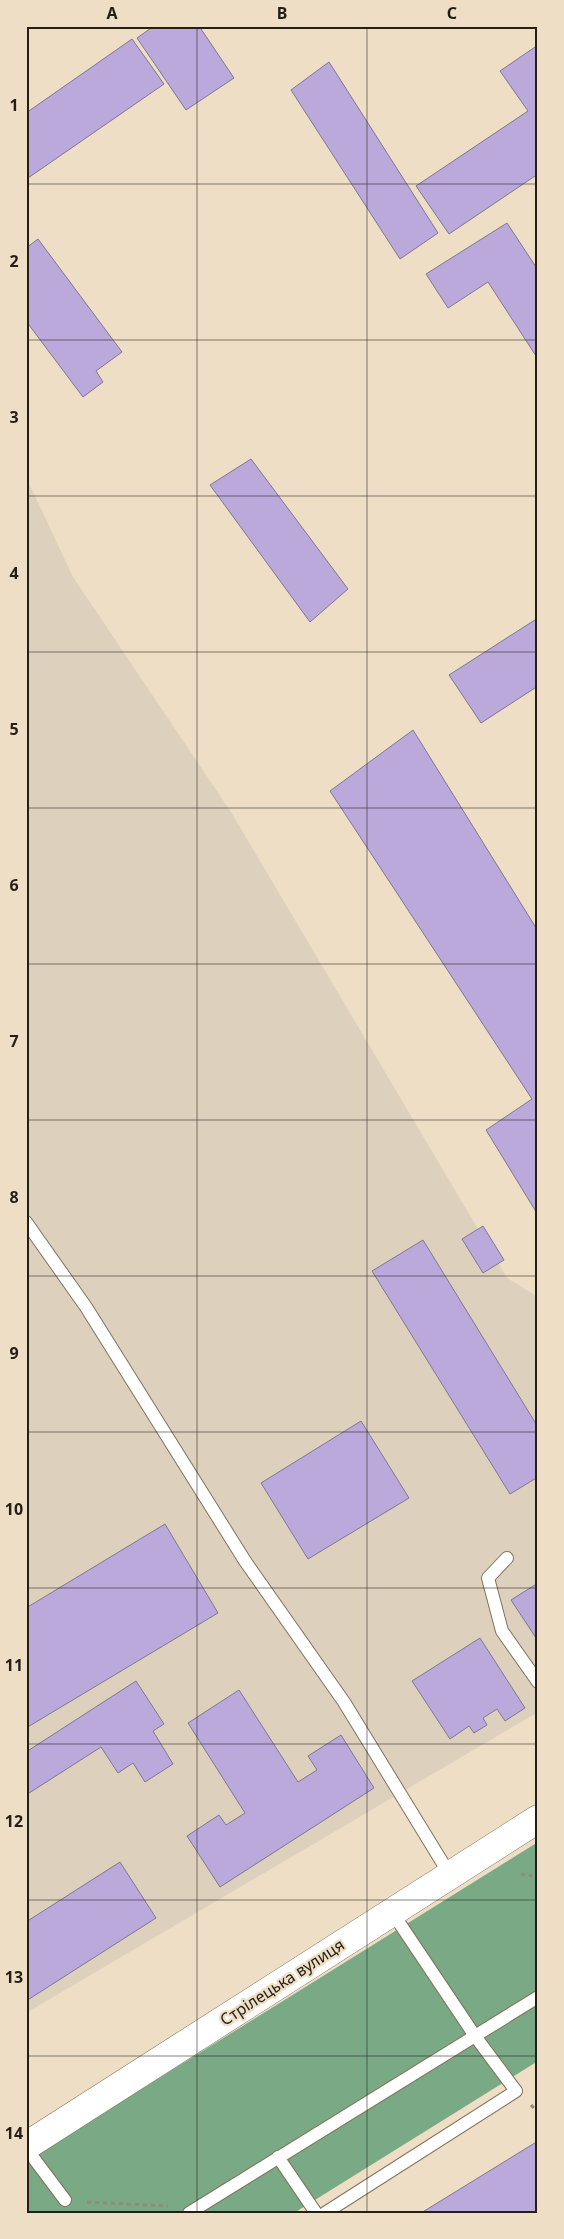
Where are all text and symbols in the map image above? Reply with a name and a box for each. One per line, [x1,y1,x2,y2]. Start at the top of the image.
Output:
text: A [106,2,118,24]
text: B [277,2,287,24]
text: C [447,2,457,24]
text: 1 [9,94,19,116]
text: 2 [9,250,19,272]
text: 3 [9,406,19,428]
text: 4 [9,562,19,584]
text: 5 [9,718,19,740]
text: 6 [9,874,19,896]
text: 7 [9,1030,19,1052]
text: 8 [9,1186,19,1208]
text: 9 [9,1342,19,1364]
text: 10 [5,1498,23,1520]
text: 11 [5,1654,23,1676]
text: 12 [5,1810,23,1832]
street label: Стрілецька вулиця [216,1934,348,2030]
text: 13 [5,1966,23,1988]
text: 14 [5,2122,23,2144]

